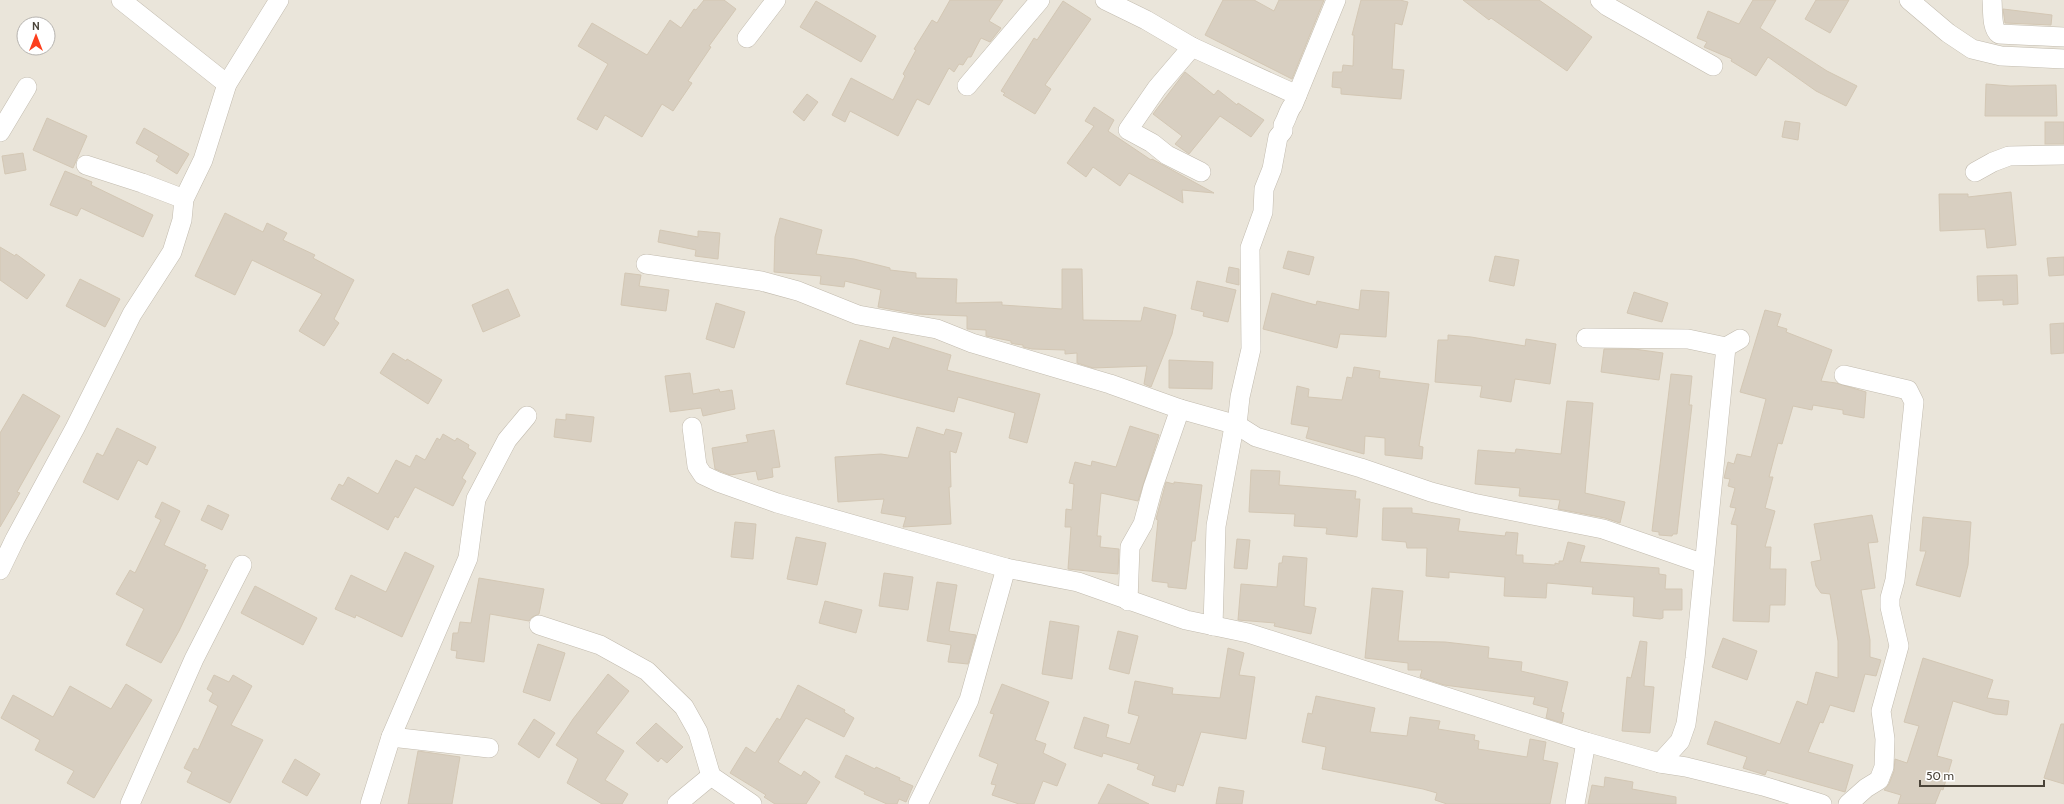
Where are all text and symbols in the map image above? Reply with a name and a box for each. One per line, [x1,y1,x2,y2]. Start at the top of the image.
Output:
north arrow [16,16,56,56]
text: N [32,19,40,33]
scale bar [1920,762,2044,788]
text: 50 m [1926,768,1954,783]

